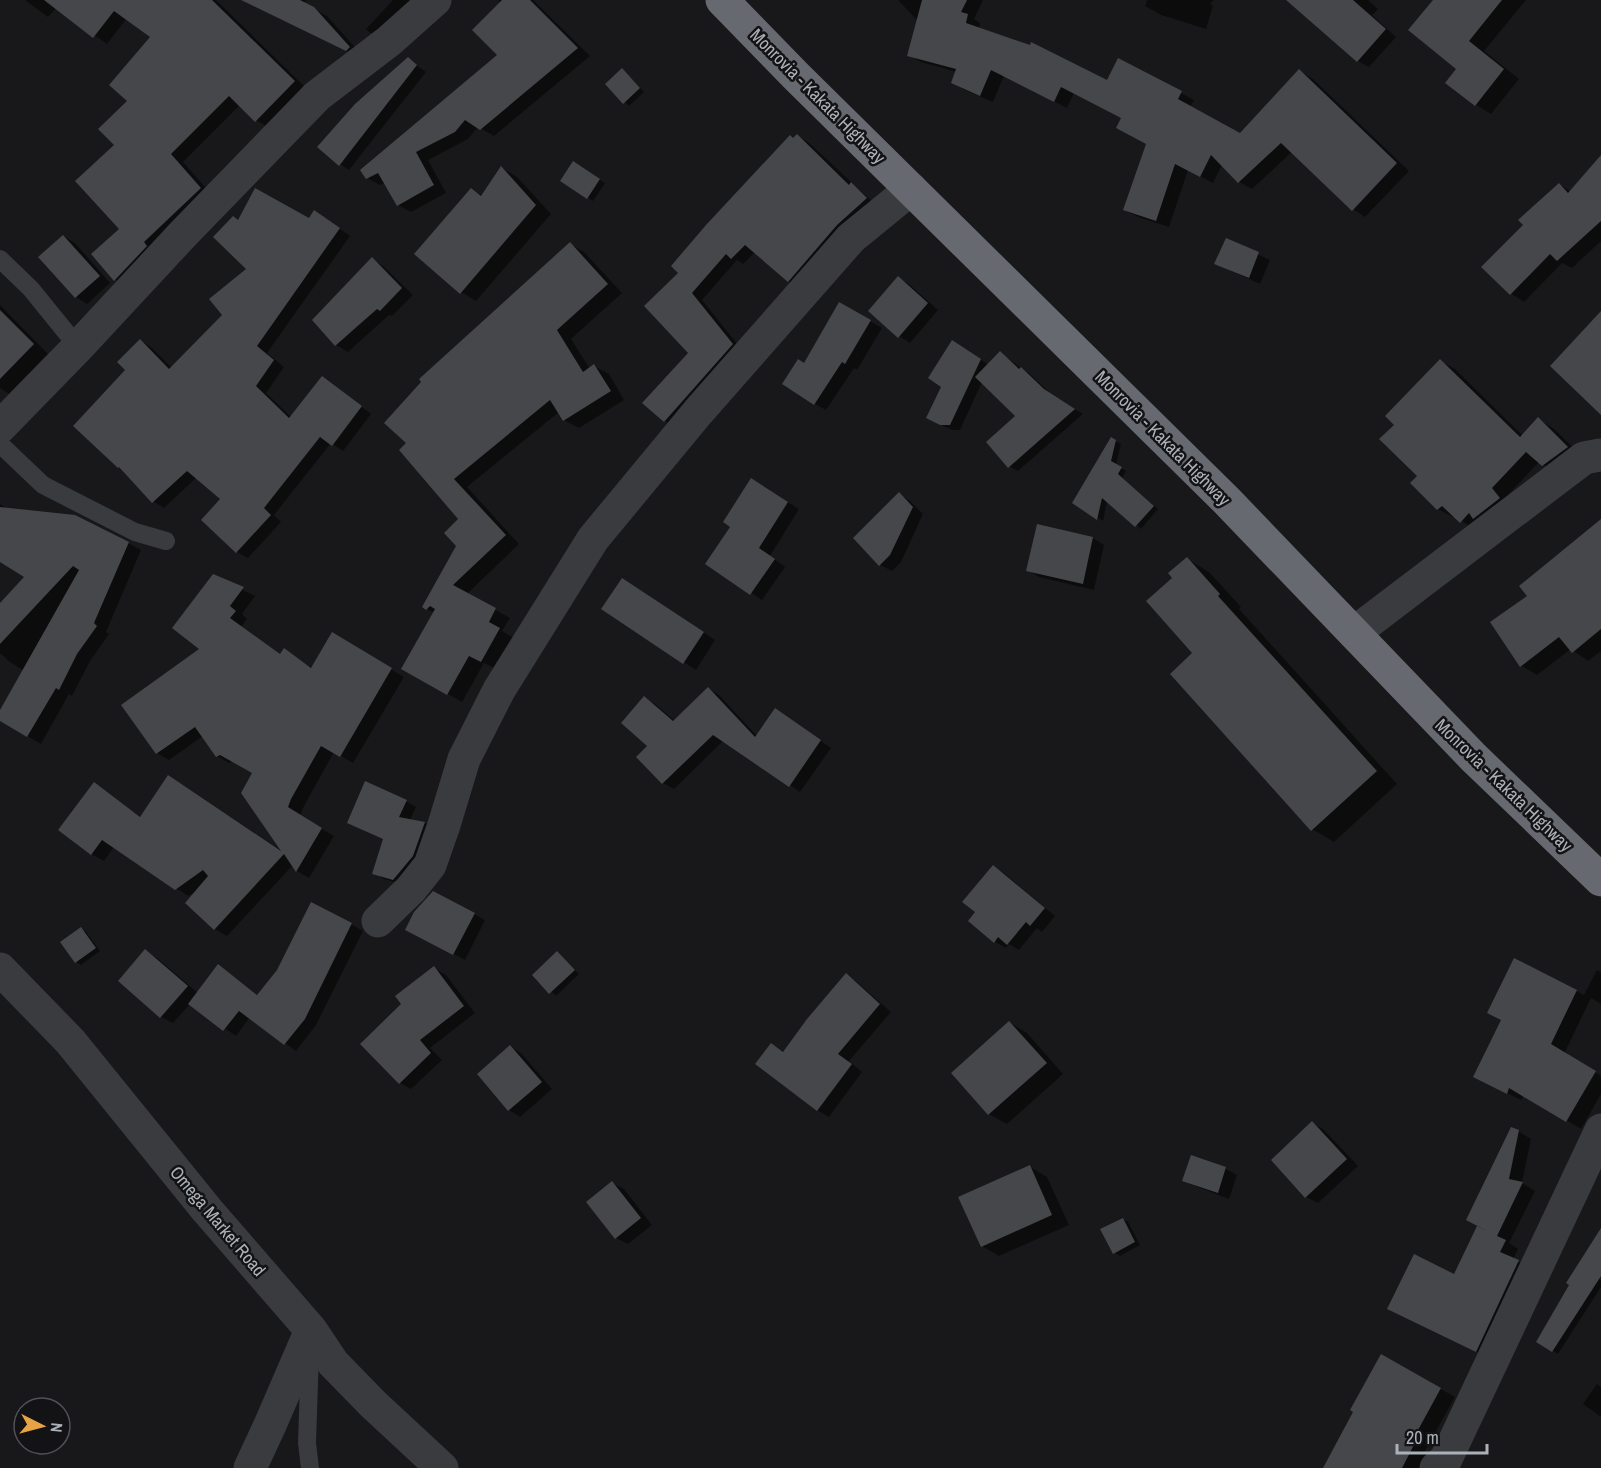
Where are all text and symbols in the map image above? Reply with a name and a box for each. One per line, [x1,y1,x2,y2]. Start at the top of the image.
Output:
street label: Monrovia - Kakata Highway [745,23,892,170]
street label: Monrovia - Kakata Highway [1090,365,1237,512]
street label: Monrovia - Kakata Highway [1430,713,1579,858]
street label: Omega Market Road [164,1160,272,1282]
north arrow [12,1396,72,1456]
scale bar [1397,1417,1487,1455]
text: N [45,1422,68,1433]
text: 20 m [1406,1425,1439,1450]

